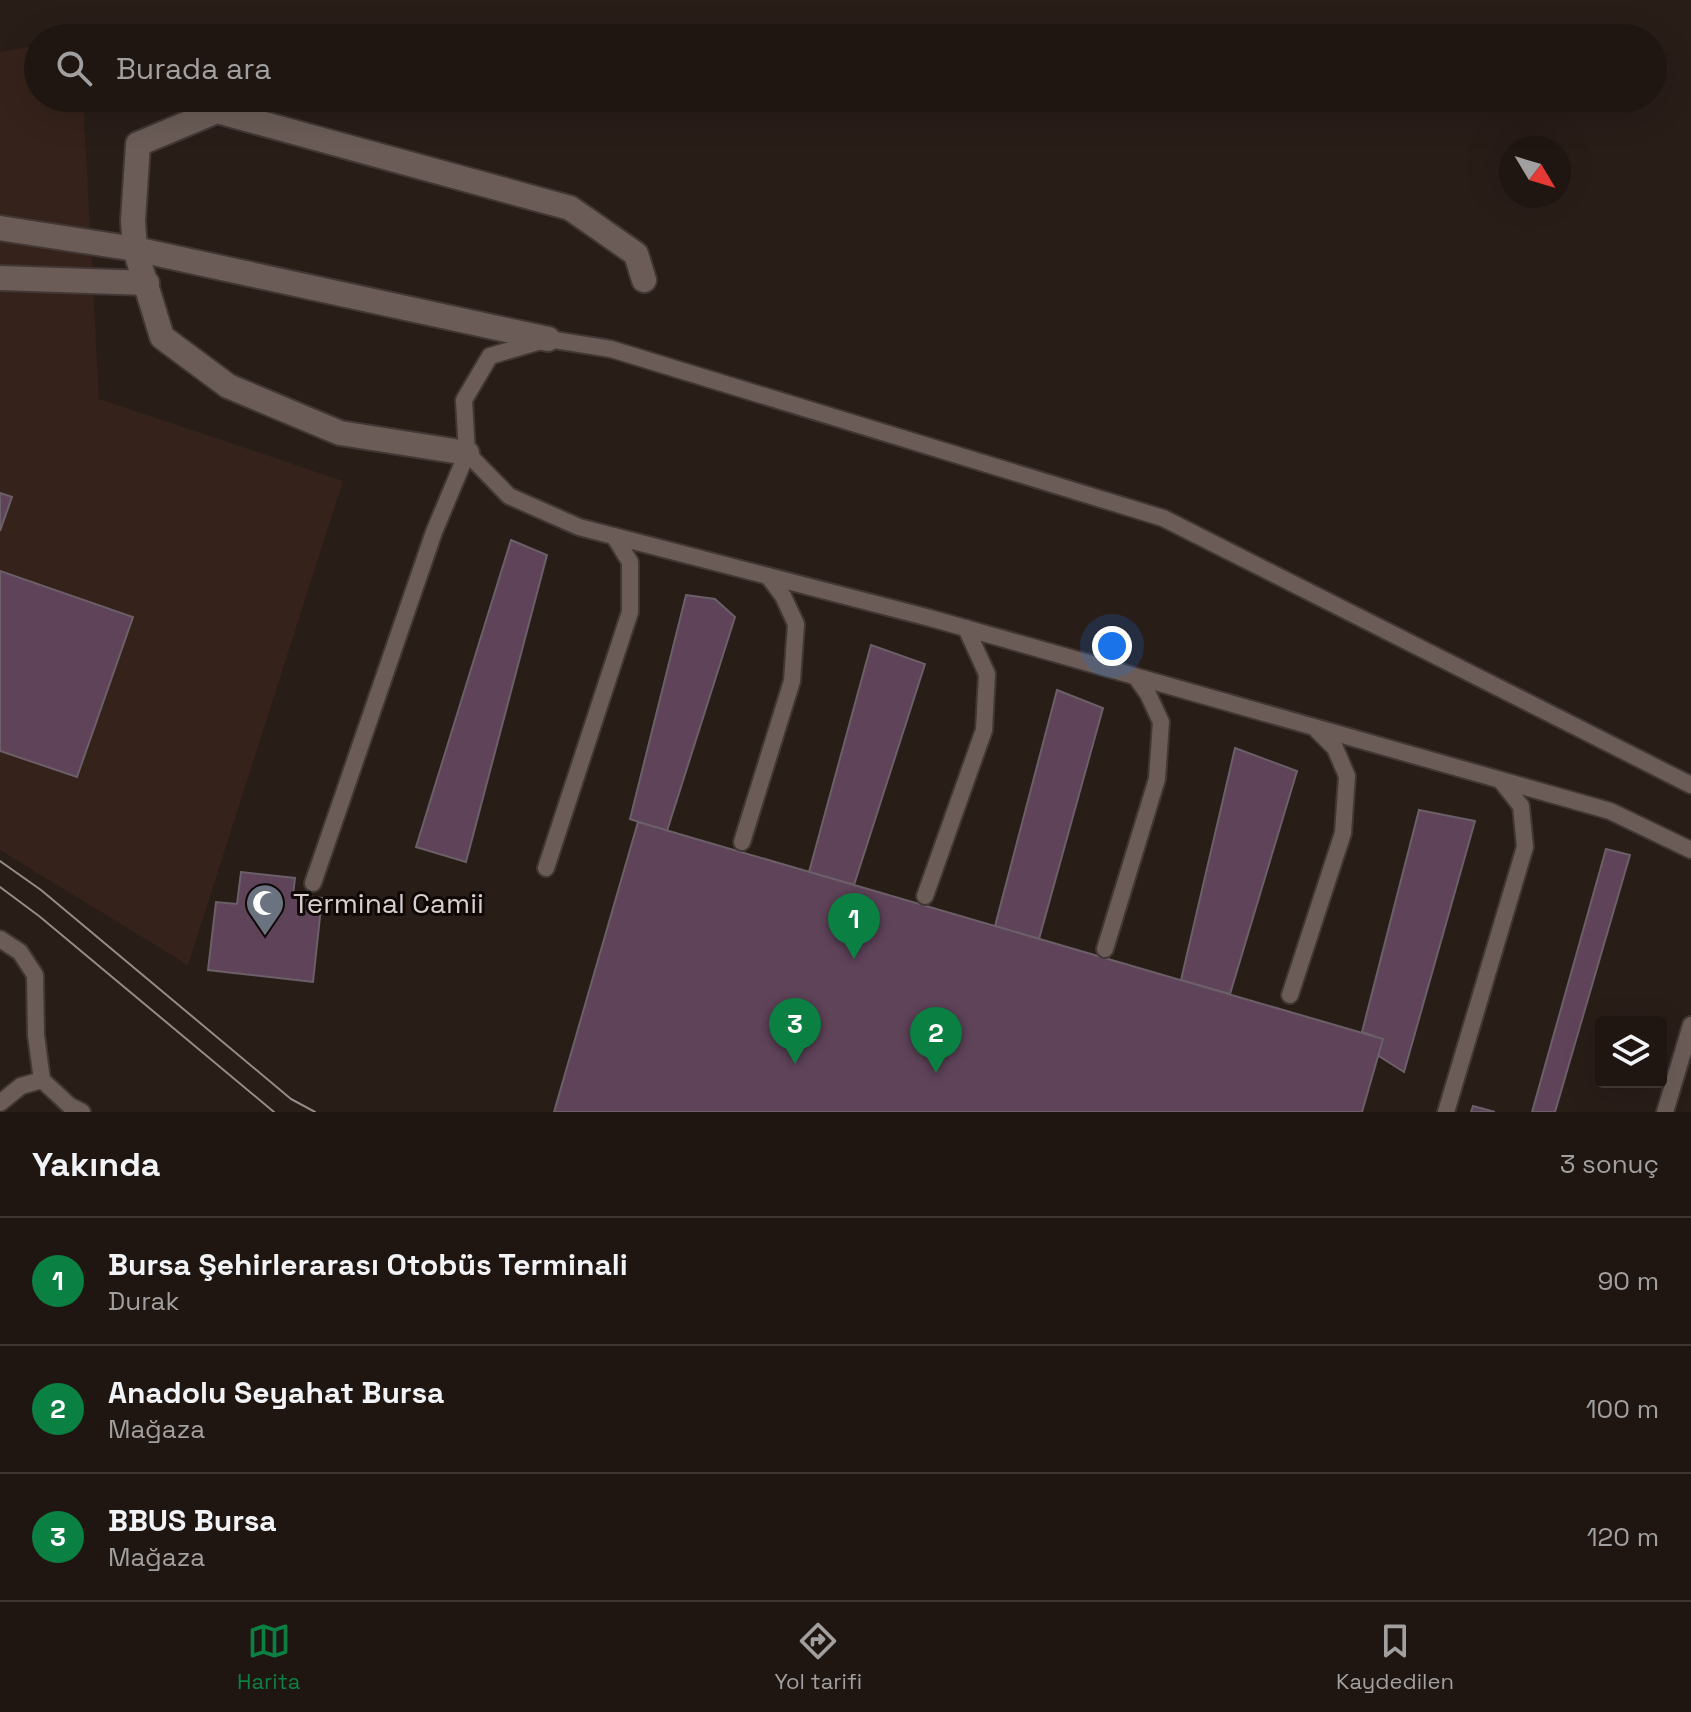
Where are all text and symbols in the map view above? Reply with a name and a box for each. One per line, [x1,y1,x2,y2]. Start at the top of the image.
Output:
search box [24,24,1667,112]
icon: search [52,46,96,90]
text: Burada ara [116,49,271,88]
north arrow [1499,136,1571,208]
your location [1092,626,1132,666]
mosque icon: Terminal Camii [244,882,286,937]
place label: Terminal Camii [293,885,484,921]
pin: 1 [828,893,880,959]
pin: 3 [769,998,821,1064]
pin: 2 [910,1007,962,1073]
map controls [1595,1016,1667,1088]
button: layers [1595,1016,1667,1088]
text: Yakında [32,1143,161,1186]
text: 3 sonuç [1560,1147,1659,1181]
text: Bursa Şehirlerarası Otobüs Terminali [108,1245,628,1284]
text: 1 [52,1264,64,1298]
text: 90 m [1597,1264,1659,1298]
text: Durak [108,1284,179,1318]
text: Anadolu Seyahat Bursa [108,1373,444,1412]
text: 2 [50,1392,66,1426]
text: 100 m [1586,1392,1659,1426]
text: Mağaza [108,1412,205,1446]
text: BBUS Bursa [108,1501,277,1540]
text: 3 [50,1520,66,1554]
text: 120 m [1587,1520,1659,1554]
text: Mağaza [108,1540,205,1574]
tab: Harita [237,1619,300,1695]
tab: Yol tarifi [774,1619,862,1695]
tab: Kaydedilen [1336,1619,1454,1695]

